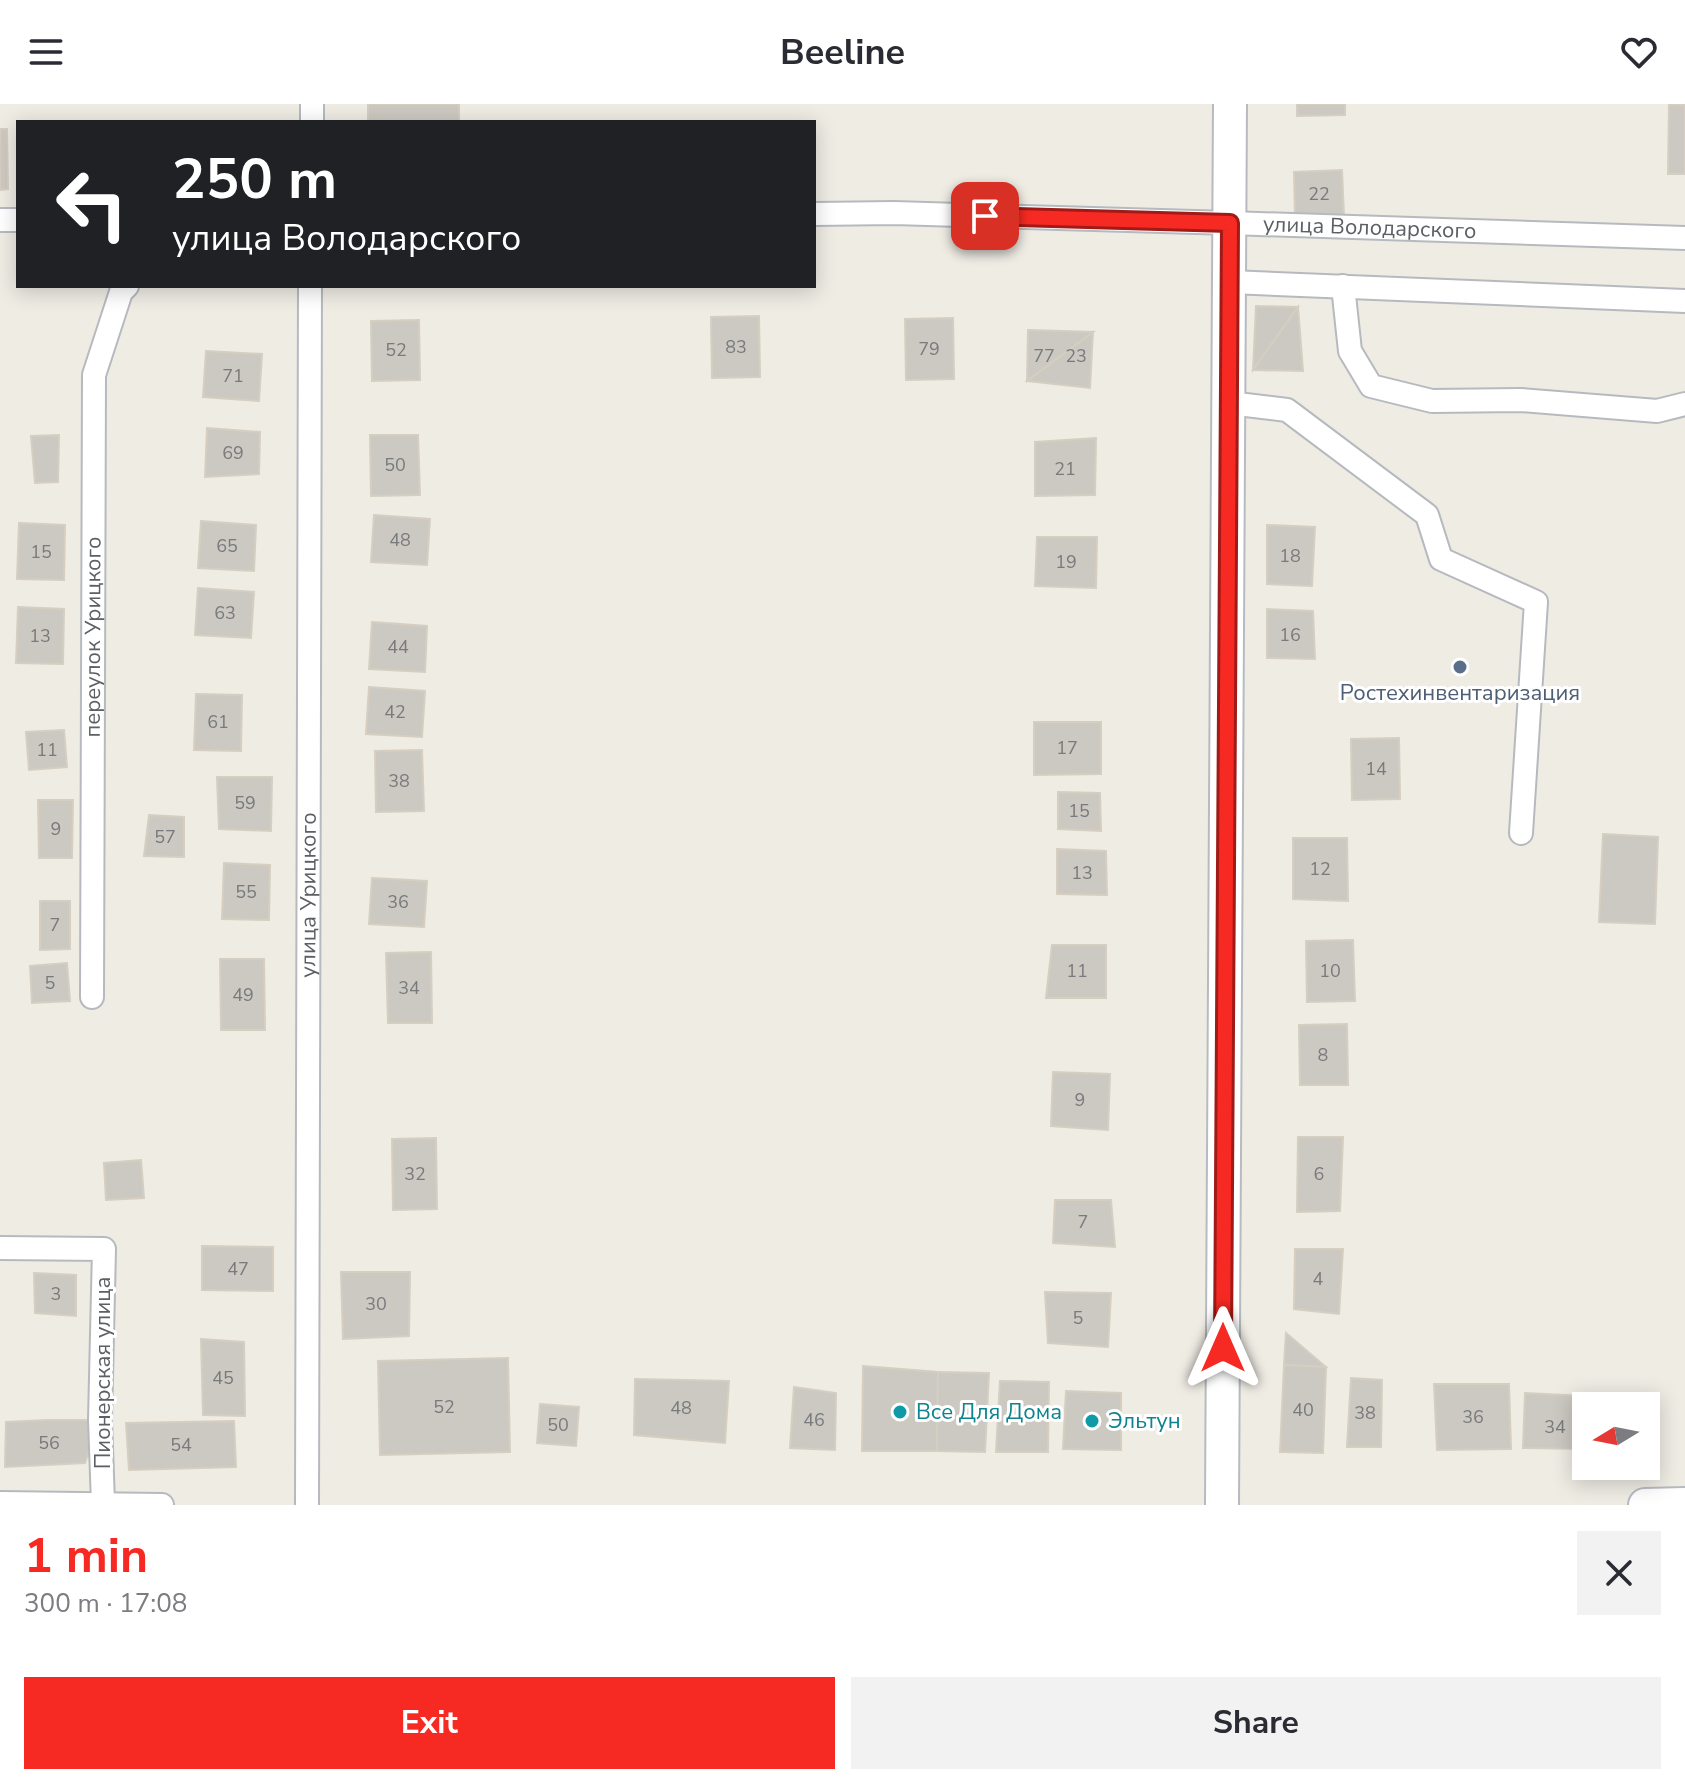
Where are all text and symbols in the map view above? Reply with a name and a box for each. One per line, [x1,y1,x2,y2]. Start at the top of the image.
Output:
text: Beeline [780,28,905,77]
icon: menu [24,30,68,74]
icon: heart [1617,30,1661,74]
text: 250 m [172,141,337,218]
icon: left [40,152,144,256]
pin [951,182,1019,250]
house number: 22 [1308,182,1330,206]
icon: arrive [963,194,1007,238]
street label: улица Володарского [1263,209,1477,246]
text: улица Володарского [172,214,522,263]
house number: 83 [725,335,747,359]
house number: 79 [918,337,940,361]
house number: 52 [385,338,407,362]
house number: 77 [1033,344,1055,368]
house number: 23 [1065,344,1087,368]
house number: 71 [222,364,244,388]
house number: 69 [222,441,244,465]
house number: 50 [384,453,406,477]
house number: 21 [1054,457,1076,481]
house number: 48 [389,528,411,552]
house number: 65 [216,534,238,558]
street label: переулок Урицкого [78,536,108,738]
house number: 15 [30,540,52,564]
house number: 18 [1279,544,1301,568]
house number: 19 [1055,550,1077,574]
house number: 63 [214,601,236,625]
house number: 16 [1279,623,1301,647]
house number: 13 [29,624,51,648]
house number: 44 [387,635,409,659]
marker: Ростехинвентаризация [1451,658,1469,676]
place label: Ростехинвентаризация [1340,678,1580,708]
house number: 42 [384,700,406,724]
house number: 61 [207,710,229,734]
house number: 17 [1056,736,1078,760]
house number: 11 [36,738,58,762]
house number: 14 [1365,757,1387,781]
house number: 38 [388,769,410,793]
house number: 59 [234,791,256,815]
house number: 15 [1068,799,1090,823]
street label: улица Урицкого [293,812,324,978]
house number: 9 [51,817,61,841]
house number: 57 [154,825,176,849]
house number: 12 [1309,857,1331,881]
house number: 13 [1071,861,1093,885]
house number: 55 [235,880,257,904]
house number: 36 [387,890,409,914]
house number: 7 [50,913,60,937]
house number: 11 [1066,959,1088,983]
house number: 10 [1319,959,1341,983]
house number: 5 [45,971,55,995]
house number: 34 [398,976,420,1000]
house number: 49 [232,983,254,1007]
house number: 8 [1318,1043,1328,1067]
house number: 9 [1075,1088,1085,1112]
house number: 32 [404,1162,426,1186]
house number: 6 [1314,1162,1324,1186]
house number: 7 [1078,1210,1088,1234]
house number: 47 [227,1257,249,1281]
house number: 4 [1313,1267,1324,1291]
street label: Пионерская улица [88,1277,118,1469]
house number: 3 [51,1282,61,1306]
house number: 30 [365,1292,387,1316]
house number: 5 [1073,1306,1083,1330]
position arrow [1181,1306,1265,1390]
house number: 45 [212,1366,234,1390]
north arrow [1572,1392,1660,1480]
map controls [1572,1392,1660,1480]
house number: 52 [433,1395,455,1419]
house number: 48 [670,1396,692,1420]
place label: Все Для Дома [916,1397,1062,1427]
house number: 40 [1292,1398,1314,1422]
house number: 38 [1354,1401,1376,1425]
marker: Все Для Дома [891,1403,909,1421]
house number: 36 [1462,1405,1484,1429]
place label: Эльтун [1108,1406,1181,1436]
house number: 46 [803,1408,825,1432]
marker: Эльтун [1083,1412,1101,1430]
house number: 50 [547,1413,569,1437]
house number: 34 [1544,1415,1566,1439]
house number: 56 [38,1431,60,1455]
house number: 54 [170,1433,192,1457]
text: 1 min [24,1523,148,1589]
button: close [1577,1531,1661,1615]
text: 300 m · 17:08 [24,1586,187,1621]
button: Exit [24,1677,835,1769]
button: Share [851,1677,1661,1769]

